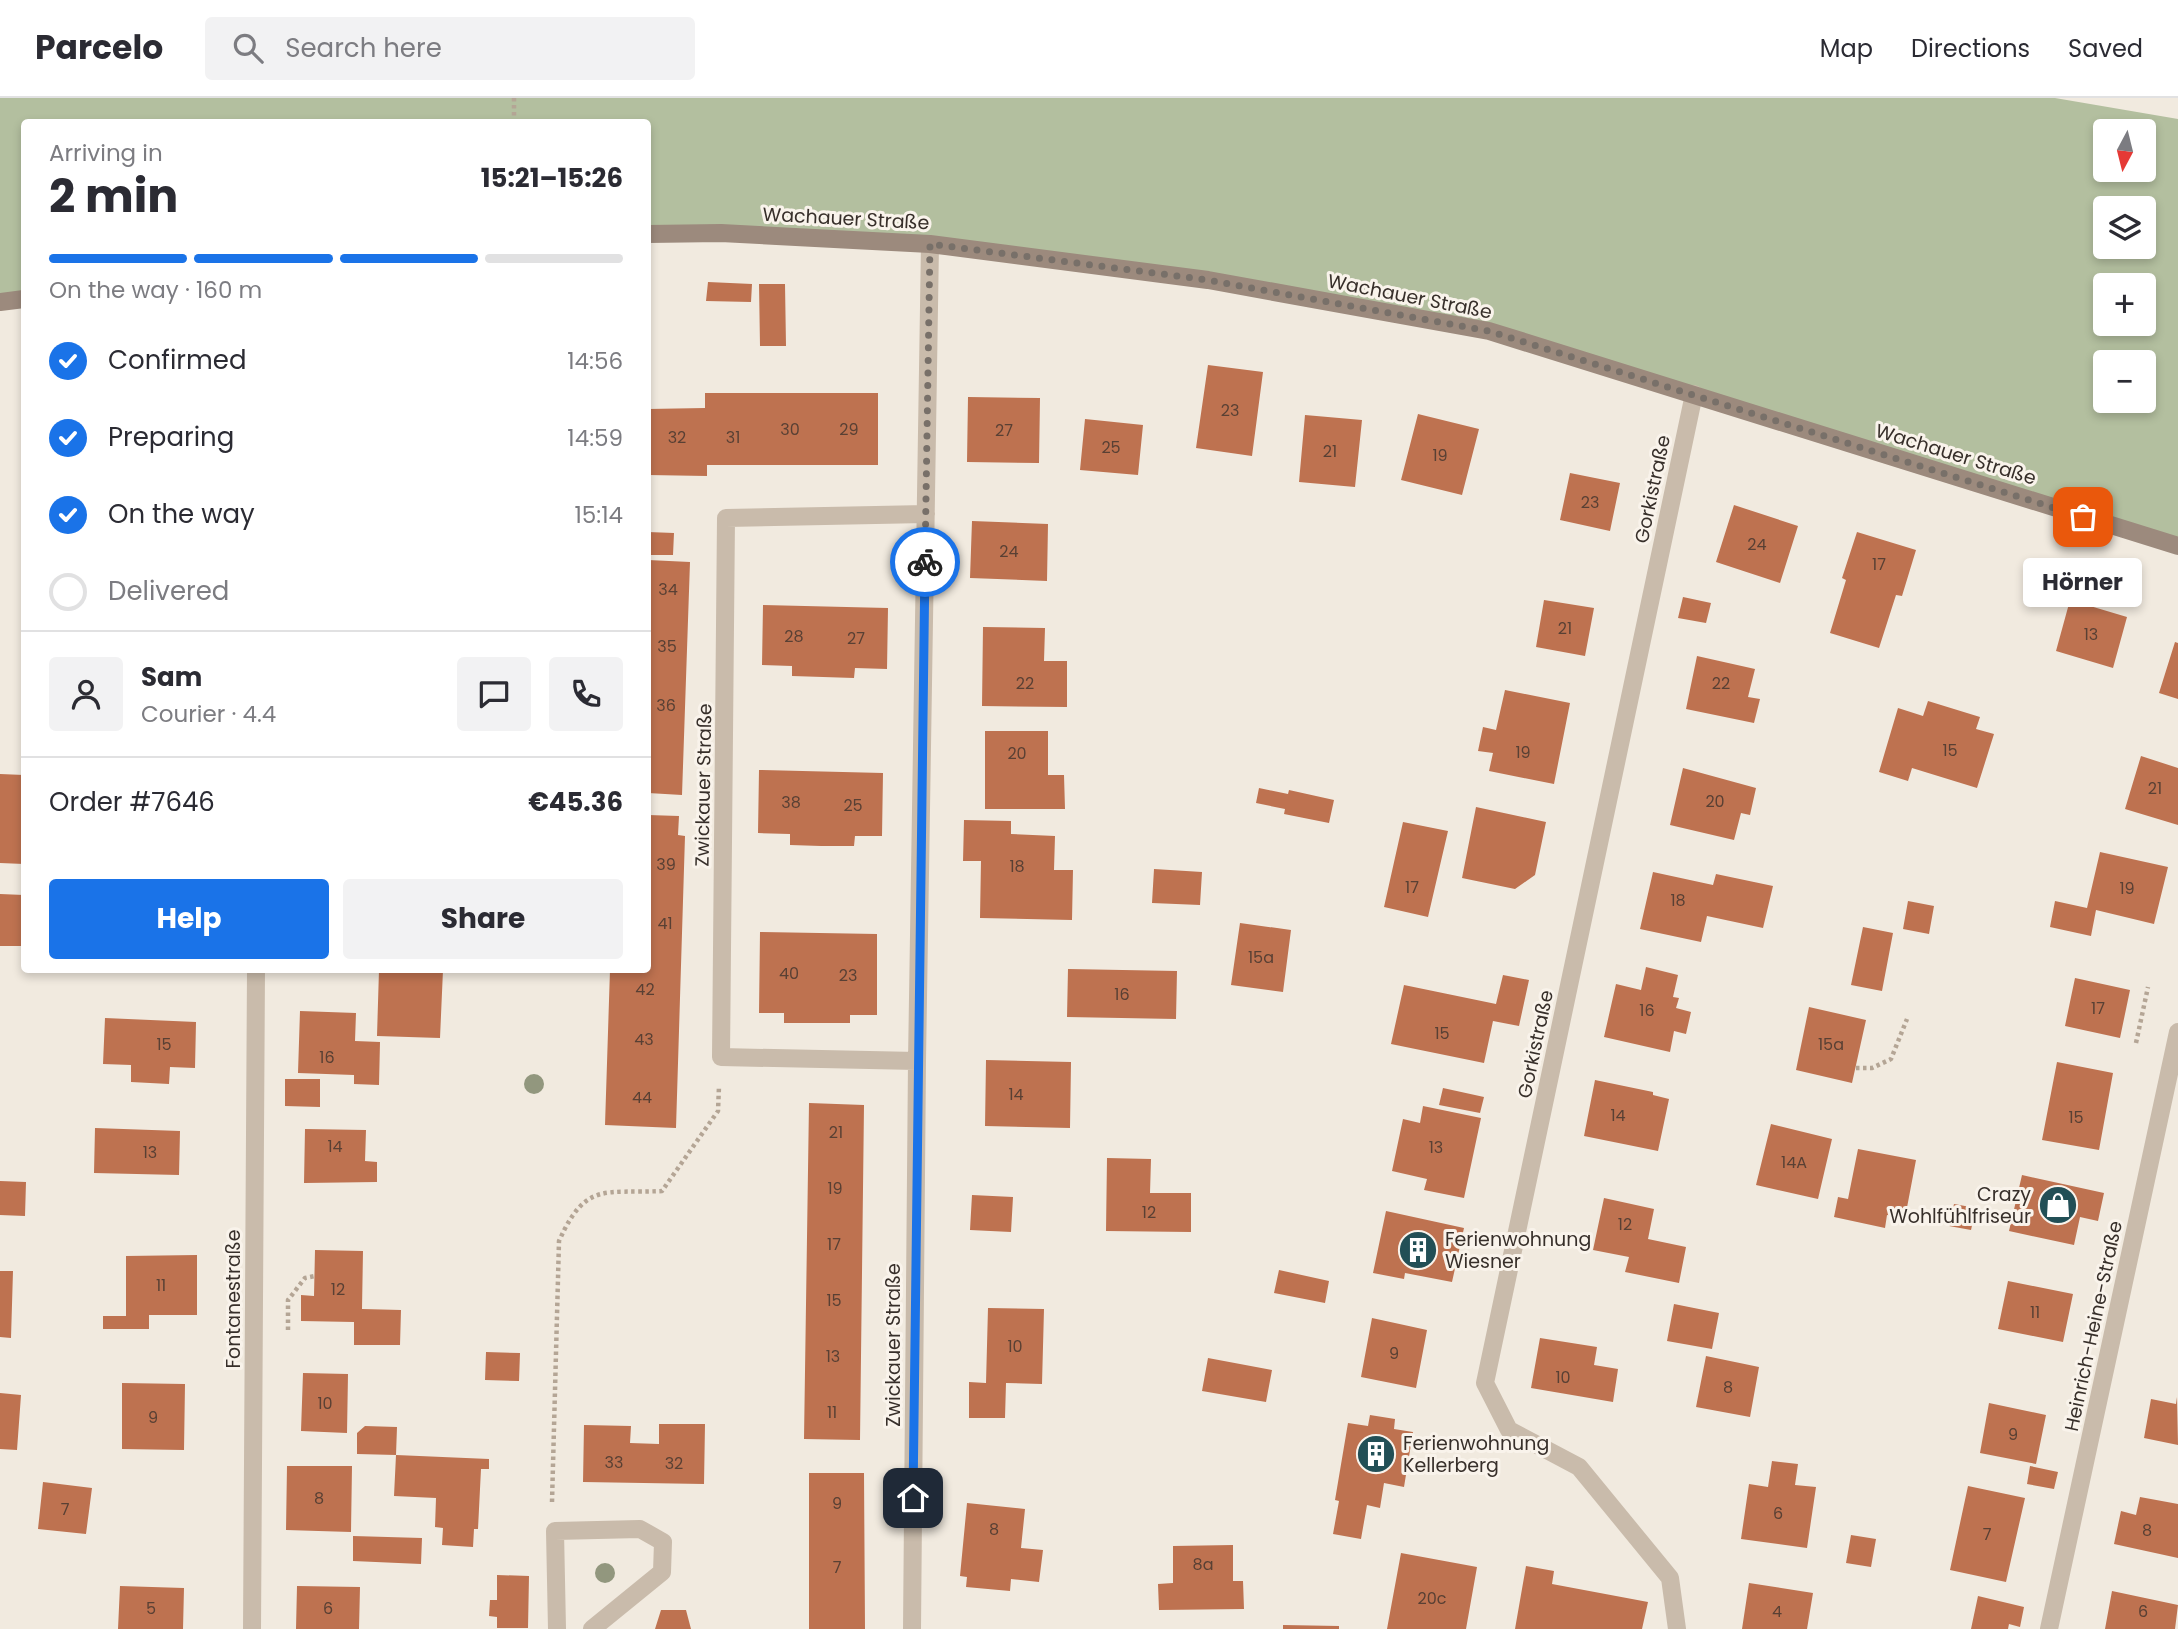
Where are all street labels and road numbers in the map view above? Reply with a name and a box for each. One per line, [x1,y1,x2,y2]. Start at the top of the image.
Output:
street label: Wachauer Straße [762,201,930,236]
street label: Wachauer Straße [1325,267,1494,326]
street label: Wachauer Straße [1872,417,2040,492]
street label: Gorkistraße [1628,433,1677,546]
street label: Zwickauer Straße [689,703,718,867]
street label: Gorkistraße [1511,988,1560,1101]
street label: Heinrich-Heine-Straße [2058,1218,2129,1434]
street label: Fontanestraße [220,1229,247,1369]
street label: Zwickauer Straße [880,1263,907,1427]

